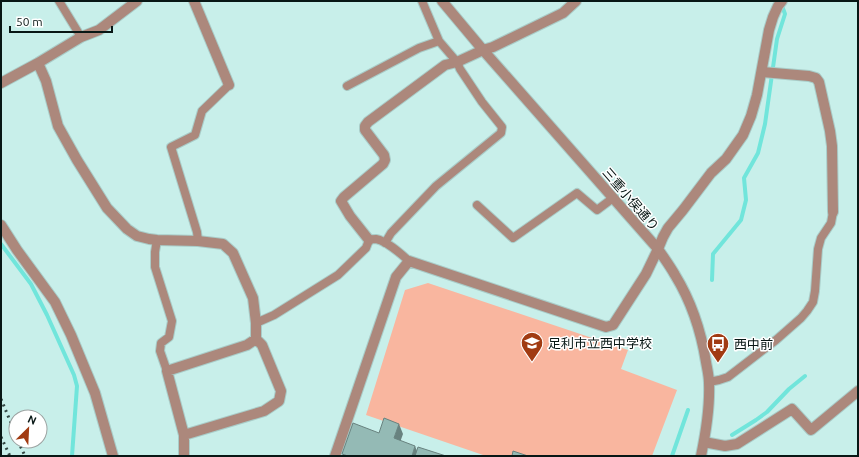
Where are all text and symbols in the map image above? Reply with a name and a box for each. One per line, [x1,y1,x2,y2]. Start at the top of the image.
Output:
scale bar [10,8,112,34]
text: 50 m [16,15,43,28]
street label: 三重小俣通り [600,165,662,233]
school or university icon: 足利市立西中学校 [519,330,545,363]
bus stop icon: 西中前 [705,331,731,364]
place label: 足利市立西中学校 [548,336,652,350]
place label: 西中前 [734,337,773,351]
north arrow [8,409,48,449]
text: N [26,413,38,427]

